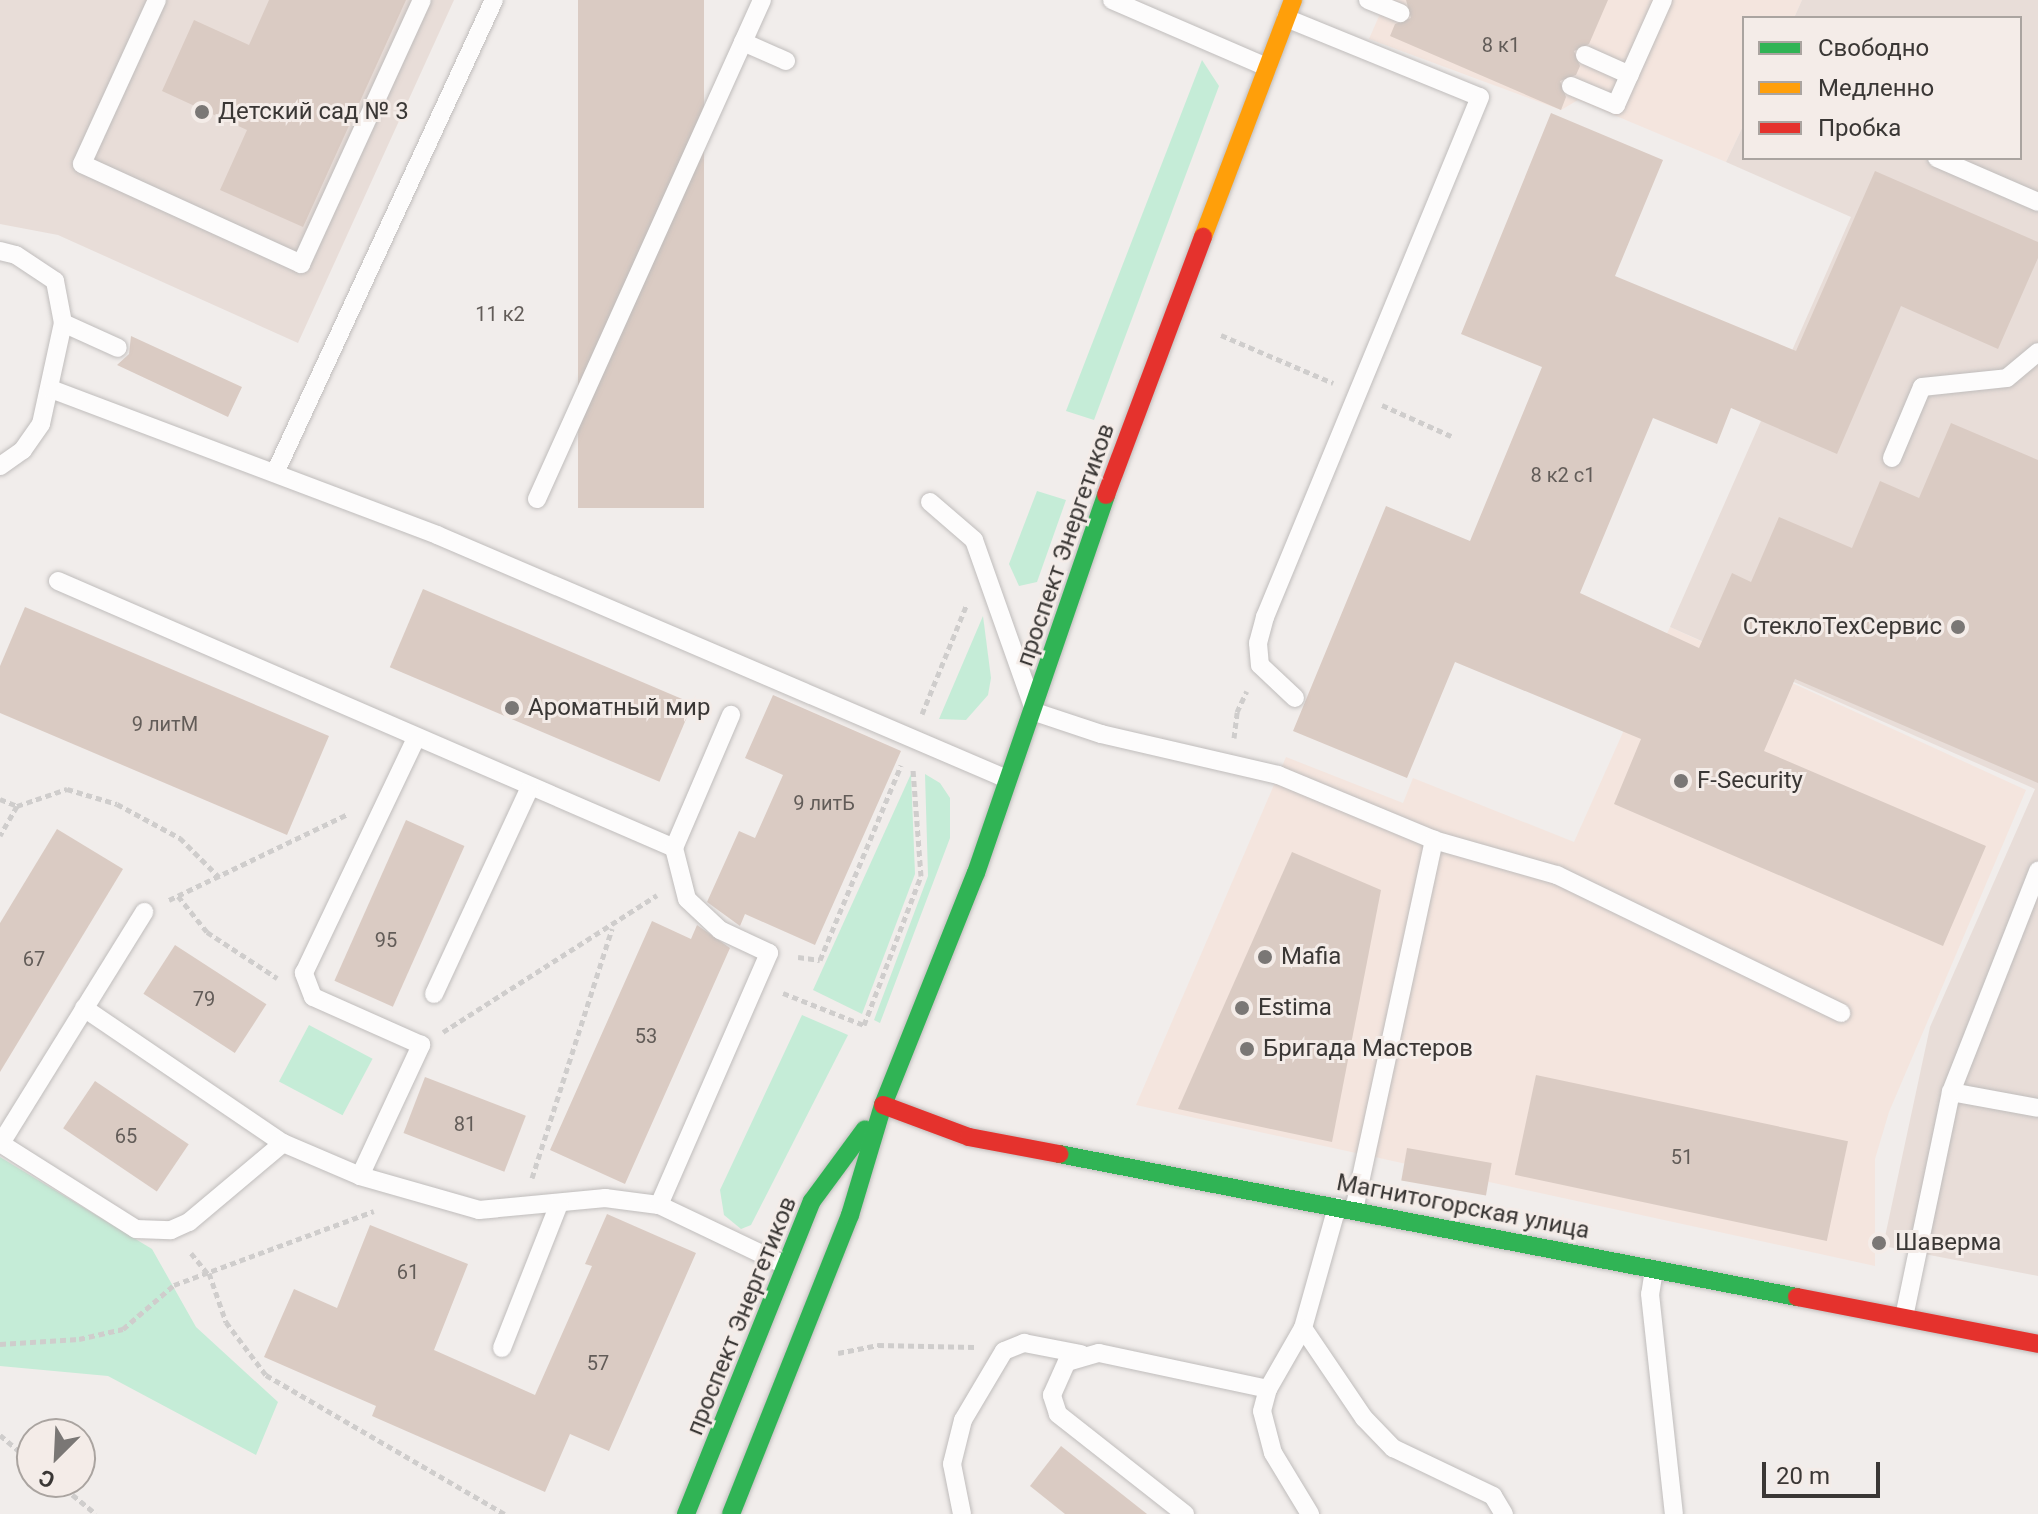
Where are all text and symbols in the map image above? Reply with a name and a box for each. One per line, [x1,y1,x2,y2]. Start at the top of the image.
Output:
legend [1742,16,2022,160]
house number: 8 к1 [1482,33,1520,57]
text: Свободно [1818,34,1929,62]
text: Медленно [1818,74,1934,102]
place label: Детский сад № 3 [218,98,409,126]
marker: Детский сад № 3 [193,103,211,121]
text: Пробка [1818,114,1901,142]
house number: 11 к2 [475,302,525,326]
street label: проспект Энергетиков [1011,420,1121,670]
house number: 8 к2 с1 [1531,463,1595,487]
place label: СтеклоТехСервис [1743,613,1942,641]
marker: СтеклоТехСервис [1949,618,1967,636]
place label: Ароматный мир [528,694,710,722]
marker: Ароматный мир [503,699,521,717]
house number: 9 литМ [132,712,198,736]
place label: F-Security [1697,767,1803,795]
marker: F-Security [1672,772,1690,790]
house number: 9 литБ [793,791,855,815]
house number: 95 [375,928,397,952]
place label: Mafia [1281,943,1341,971]
house number: 67 [23,947,45,971]
marker: Mafia [1256,948,1274,966]
house number: 79 [193,987,215,1011]
place label: Estima [1258,994,1332,1022]
marker: Estima [1233,999,1251,1017]
house number: 53 [635,1024,657,1048]
place label: Бригада Мастеров [1263,1035,1473,1063]
marker: Бригада Мастеров [1238,1040,1256,1058]
house number: 81 [454,1112,476,1136]
house number: 65 [115,1124,137,1148]
house number: 51 [1671,1145,1693,1169]
street label: Магнитогорская улица [1334,1168,1592,1246]
street label: проспект Энергетиков [681,1192,803,1440]
place label: Шаверма [1895,1229,2001,1257]
marker: Шаверма [1870,1234,1888,1252]
house number: 61 [397,1260,419,1284]
house number: 57 [587,1351,609,1375]
north arrow [16,1418,96,1498]
scale bar [1766,1446,1884,1496]
text: 20 m [1776,1462,1830,1490]
text: С [35,1464,59,1493]

